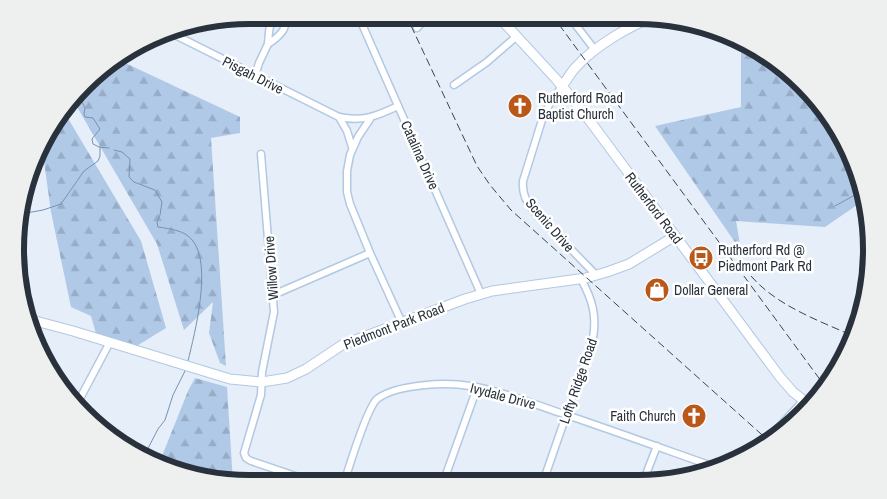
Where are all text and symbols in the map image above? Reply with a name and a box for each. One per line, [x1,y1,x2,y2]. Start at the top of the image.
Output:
street label: Pisgah Drive [219,52,287,98]
place label: Rutherford Road Baptist Church [538,89,623,123]
church icon: Rutherford Road Baptist Church [507,93,533,119]
street label: Catalina Drive [397,118,443,192]
street label: Rutherford Road [621,169,687,247]
street label: Scenic Drive [522,194,578,256]
street label: Willow Drive [260,235,282,301]
place label: Rutherford Rd @ Piedmont Park Rd [718,241,812,275]
bus stop icon: Rutherford Rd @ Piedmont Park Rd [688,245,714,271]
shop icon: Dollar General [644,277,670,303]
place label: Dollar General [674,281,748,299]
street label: Piedmont Park Road [341,299,447,353]
street label: Lofty Ridge Road [555,336,601,426]
street label: Ivydale Drive [468,379,538,413]
church icon: Faith Church [681,403,707,429]
place label: Faith Church [610,407,676,425]

